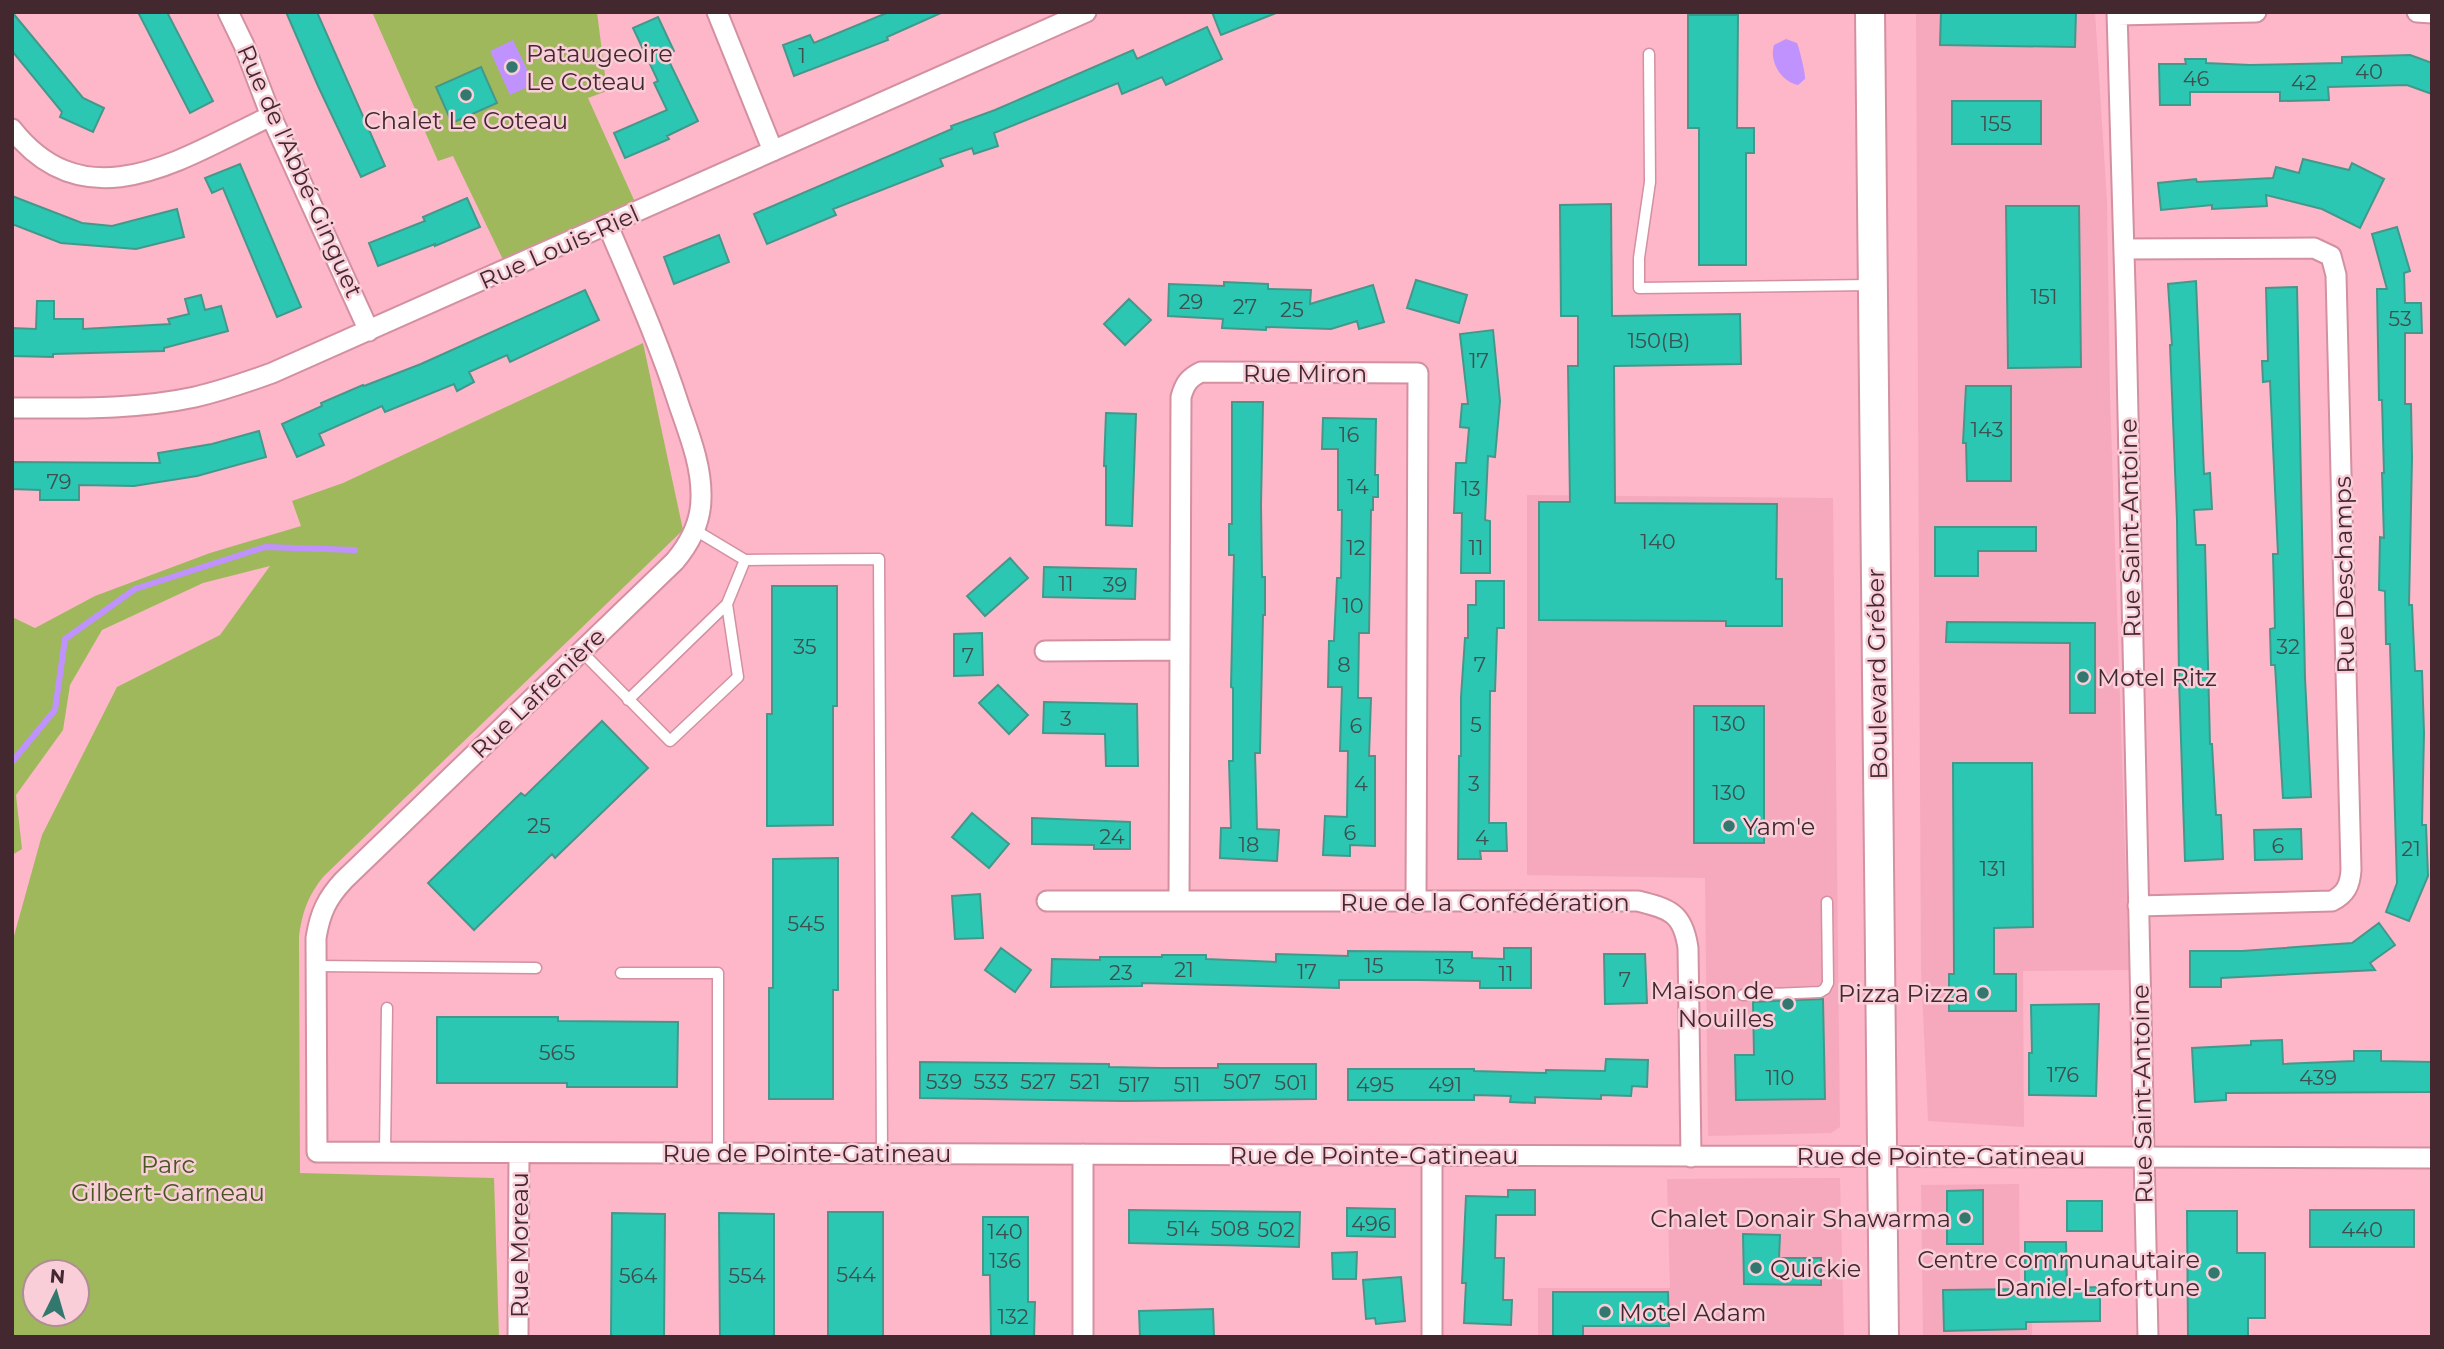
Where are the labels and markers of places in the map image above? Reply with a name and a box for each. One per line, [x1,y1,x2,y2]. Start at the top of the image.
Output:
place label: Pataugeoire Le Coteau [526,39,673,96]
marker: Pataugeoire Le Coteau [504,59,520,75]
marker: Chalet Le Coteau [458,87,474,103]
place label: Chalet Le Coteau [364,106,568,135]
place label: Motel Ritz [2097,663,2217,692]
marker: Motel Ritz [2075,669,2091,685]
place label: Yam'e [1743,812,1815,841]
marker: Yam'e [1721,818,1737,834]
place label: Maison de Nouilles [1650,976,1774,1033]
place label: Pizza Pizza [1838,979,1969,1008]
marker: Pizza Pizza [1975,985,1991,1001]
marker: Maison de Nouilles [1780,996,1796,1012]
place label: Chalet Donair Shawarma [1650,1204,1951,1233]
marker: Chalet Donair Shawarma [1957,1210,1973,1226]
place label: Centre communautaire Daniel-Lafortune [1917,1245,2200,1302]
place label: Quickie [1770,1254,1861,1283]
marker: Quickie [1748,1260,1764,1276]
marker: Centre communautaire Daniel-Lafortune [2206,1265,2222,1281]
place label: Motel Adam [1619,1298,1766,1327]
marker: Motel Adam [1597,1304,1613,1320]

